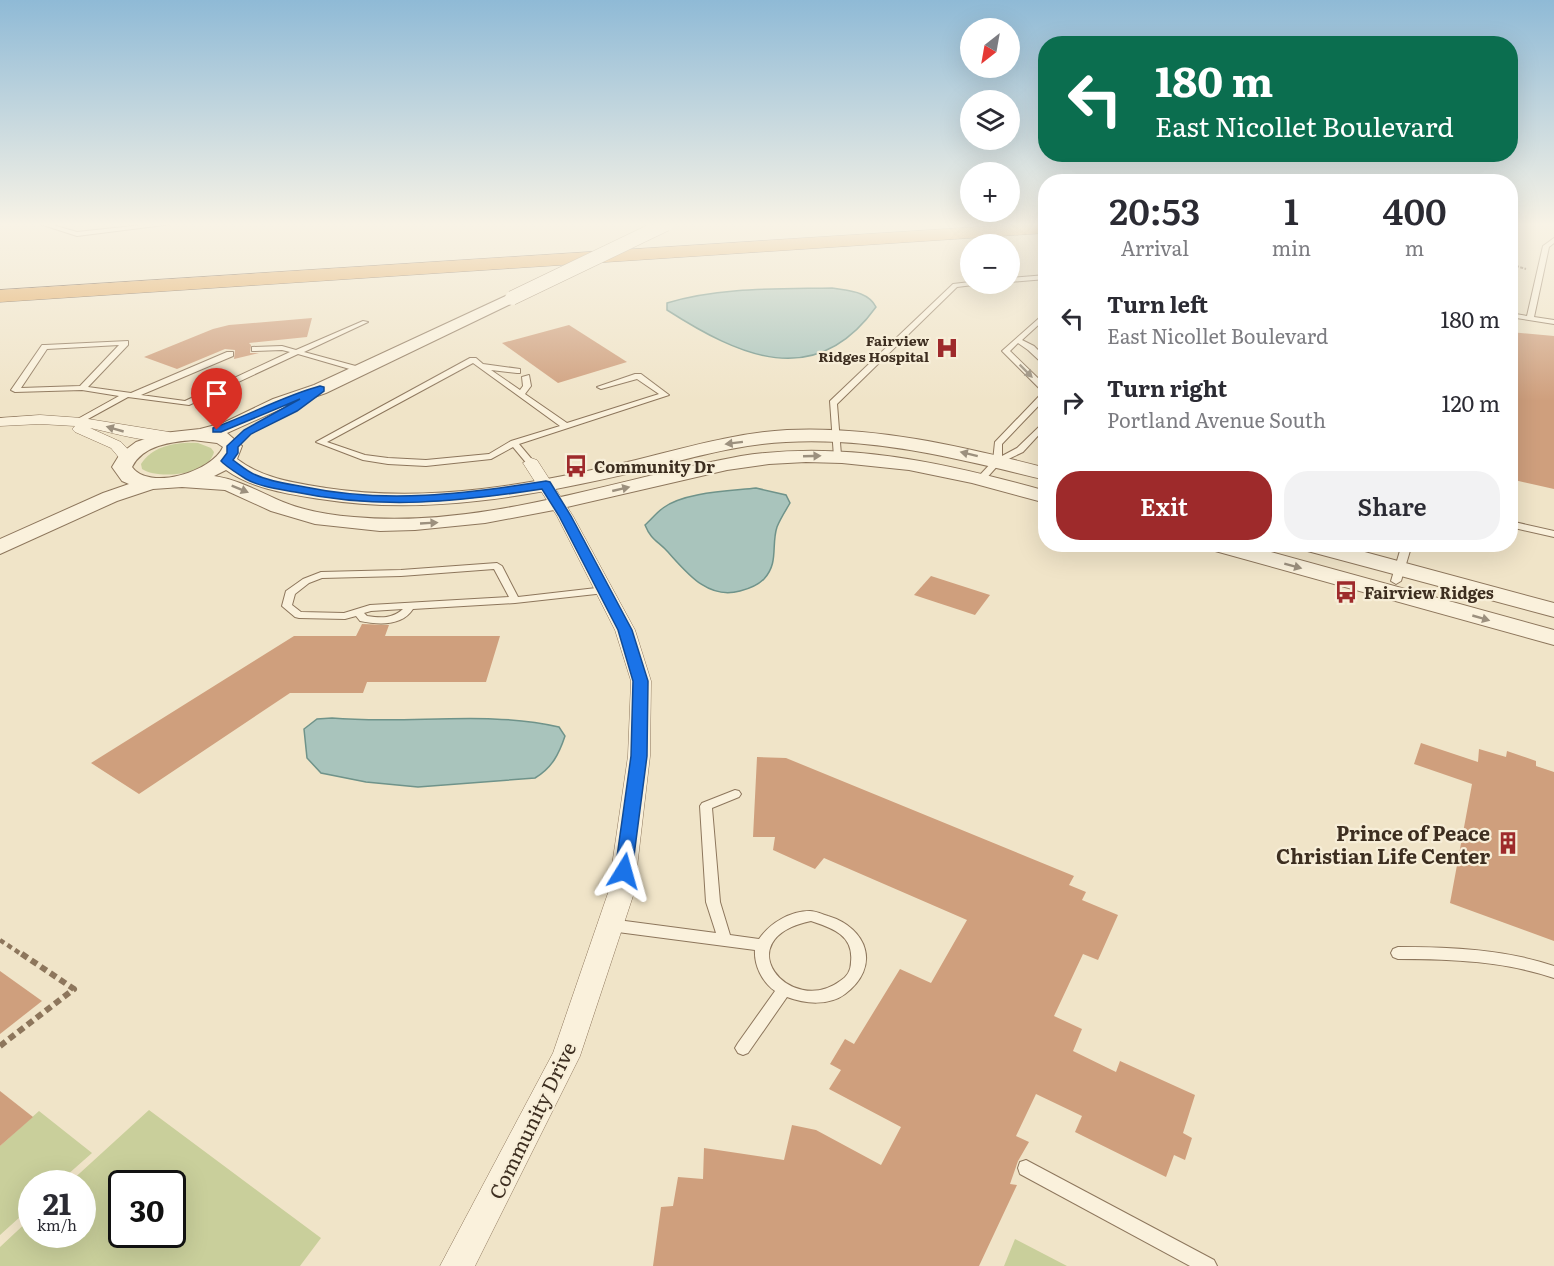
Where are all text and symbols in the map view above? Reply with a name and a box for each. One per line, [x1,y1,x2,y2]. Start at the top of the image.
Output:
north arrow [960,18,1020,78]
map controls [960,18,1020,294]
text: 180 m [1155,48,1273,110]
icon: left [1056,60,1134,138]
button: layers [960,90,1020,150]
text: East Nicollet Boulevard [1155,105,1454,145]
button: + [960,162,1020,222]
text: 20:53 [1109,183,1200,236]
text: 1 [1284,183,1299,236]
text: 400 [1382,183,1447,236]
text: Arrival [1121,232,1189,262]
text: min [1272,232,1311,262]
text: m [1405,232,1424,262]
button: − [960,234,1020,294]
text: Turn left [1107,287,1208,320]
icon: left [1056,302,1089,335]
text: 180 m [1440,302,1500,335]
text: East Nicollet Boulevard [1107,320,1328,350]
place label: Fairview Ridges Hospital [818,330,929,366]
hospital icon: Fairview Ridges Hospital [934,335,960,361]
one-way arrow [1018,363,1032,377]
pin [191,368,242,430]
text: Turn right [1107,371,1227,404]
icon: arrive [200,377,233,410]
icon: right [1056,386,1089,419]
text: 120 m [1441,386,1500,419]
text: Portland Avenue South [1107,404,1326,434]
one-way arrow [106,424,124,433]
one-way arrow [724,438,743,447]
one-way arrow [959,448,978,458]
one-way arrow [803,452,822,461]
bus stop icon: Community Dr [563,453,589,479]
place label: Community Dr [594,454,715,478]
button: Exit [1056,471,1272,540]
button: Share [1284,471,1500,540]
one-way arrow [611,483,630,493]
one-way arrow [231,485,249,494]
one-way arrow [419,518,438,527]
one-way arrow [1284,561,1302,571]
bus stop icon: Fairview Ridges [1333,579,1359,605]
place label: Fairview Ridges [1364,580,1494,604]
one-way arrow [1472,614,1490,623]
place label: Prince of Peace Christian Life Center [1276,817,1490,870]
building icon: Prince of Peace Christian Life Center [1495,830,1521,856]
position arrow [592,839,656,903]
street label: Community Drive [480,1036,582,1204]
speed limit sign: 30 [108,1170,186,1248]
text: 21 [43,1180,71,1224]
text: km/h [37,1213,77,1236]

